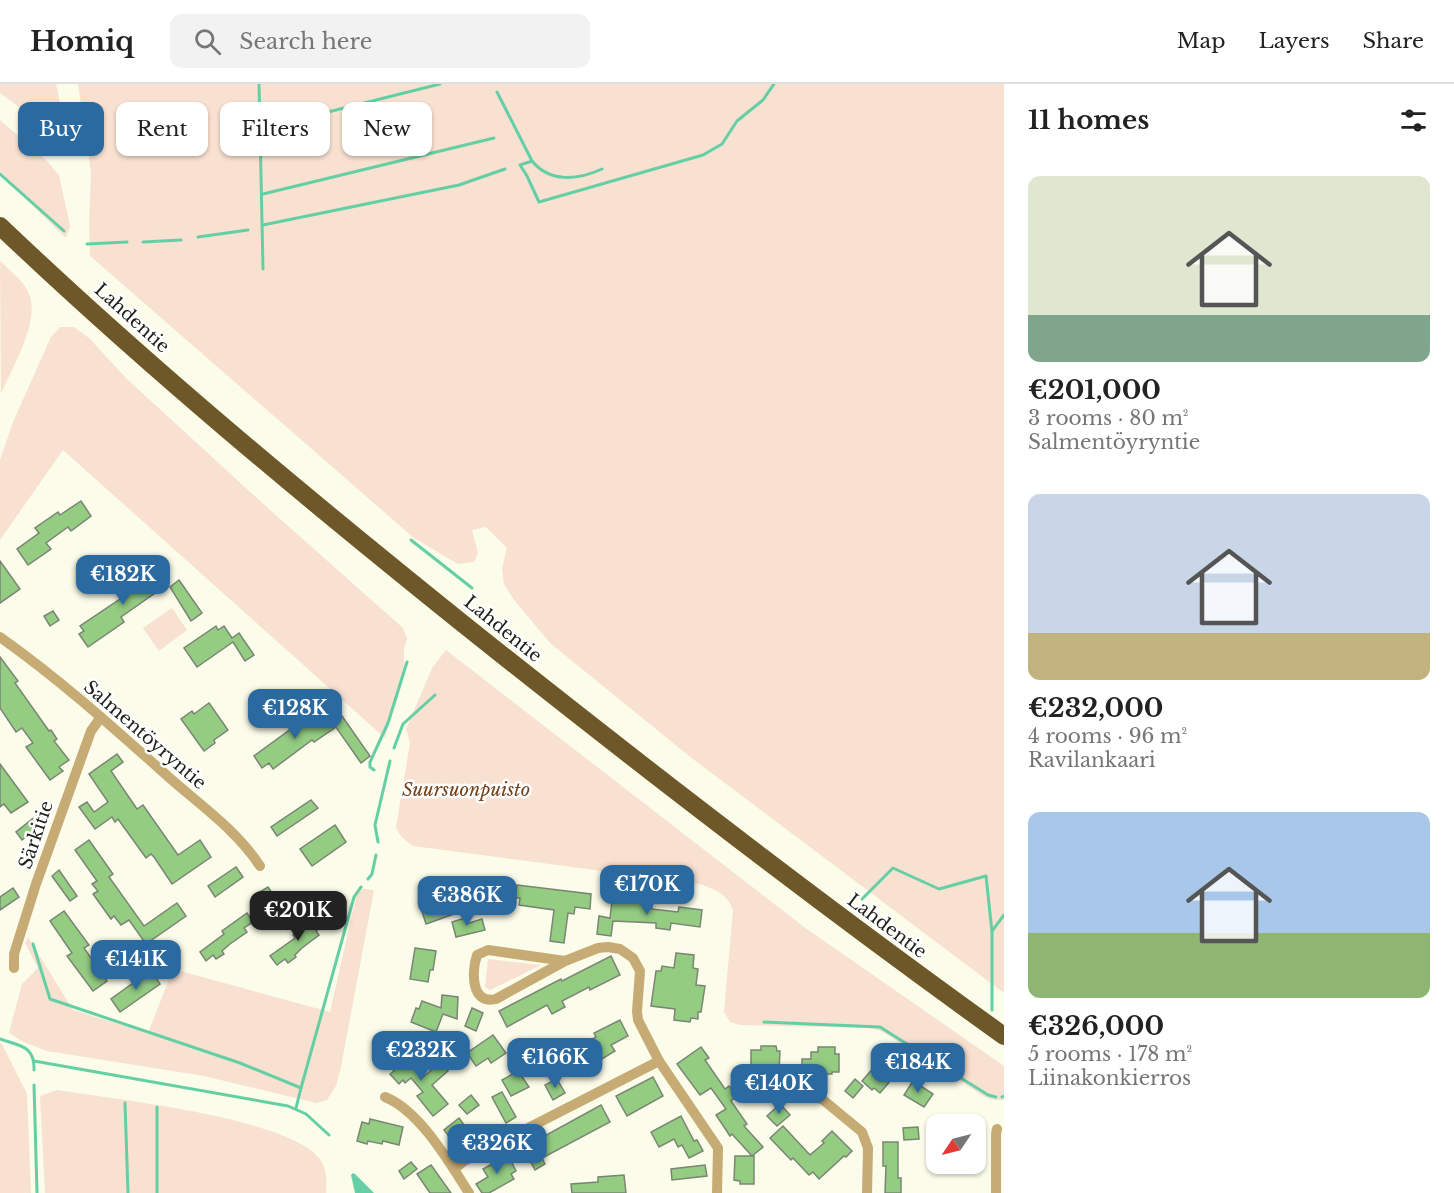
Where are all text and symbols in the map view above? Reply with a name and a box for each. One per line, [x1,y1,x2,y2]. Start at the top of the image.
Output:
search box [170,14,590,68]
text: Homiq [30,24,134,59]
icon: search [191,25,224,58]
text: Search here [239,28,372,55]
text: Map [1177,28,1226,54]
text: Layers [1259,28,1330,54]
text: Share [1363,28,1424,54]
chip: Buy [18,102,104,156]
chip: Rent [116,102,208,156]
chip: Filters [220,102,330,156]
chip: New [342,102,432,156]
text: 11 homes [1028,104,1149,136]
icon: filters [1397,104,1430,137]
icon: home [1175,215,1283,323]
street label: Lahdentie [90,279,174,357]
text: €201,000 [1028,374,1161,406]
text: 3 rooms · 80 m² [1028,406,1189,430]
text: Salmentöyryntie [1028,430,1200,454]
icon: home [1175,533,1283,641]
pin: €182K [81,555,165,606]
text: €182K [90,562,156,586]
street label: Lahdentie [460,591,546,667]
street label: Salmentöyryntie [79,676,211,794]
pin: €128K [253,689,337,740]
text: €232,000 [1028,692,1163,724]
text: €128K [262,696,328,720]
text: 4 rooms · 96 m² [1028,724,1187,748]
text: Ravilankaari [1028,748,1156,772]
park label: Suursuonpuisto [402,779,530,801]
street label: Särkitie [14,798,58,872]
icon: home [1175,851,1283,959]
pin: €170K [605,865,689,916]
text: €170K [614,872,680,896]
pin: €386K [425,876,509,927]
text: €386K [432,883,502,907]
street label: Lahdentie [843,889,931,963]
pin: €201K [256,891,340,942]
text: €201K [264,898,332,922]
pin: €141K [94,940,178,991]
text: €141K [105,947,167,971]
text: €326,000 [1028,1010,1164,1042]
pin: €232K [379,1031,463,1082]
text: €232K [386,1038,456,1062]
pin: €166K [513,1038,597,1089]
text: 5 rooms · 178 m² [1028,1042,1192,1066]
pin: €184K [876,1043,960,1094]
text: €166K [521,1045,589,1069]
text: €184K [885,1050,951,1074]
pin: €140K [737,1064,821,1115]
text: Liinakonkierros [1028,1066,1191,1090]
text: €140K [745,1071,813,1095]
north arrow [926,1114,986,1174]
map controls [926,1114,986,1174]
pin: €326K [455,1124,539,1175]
text: €326K [462,1131,532,1155]

